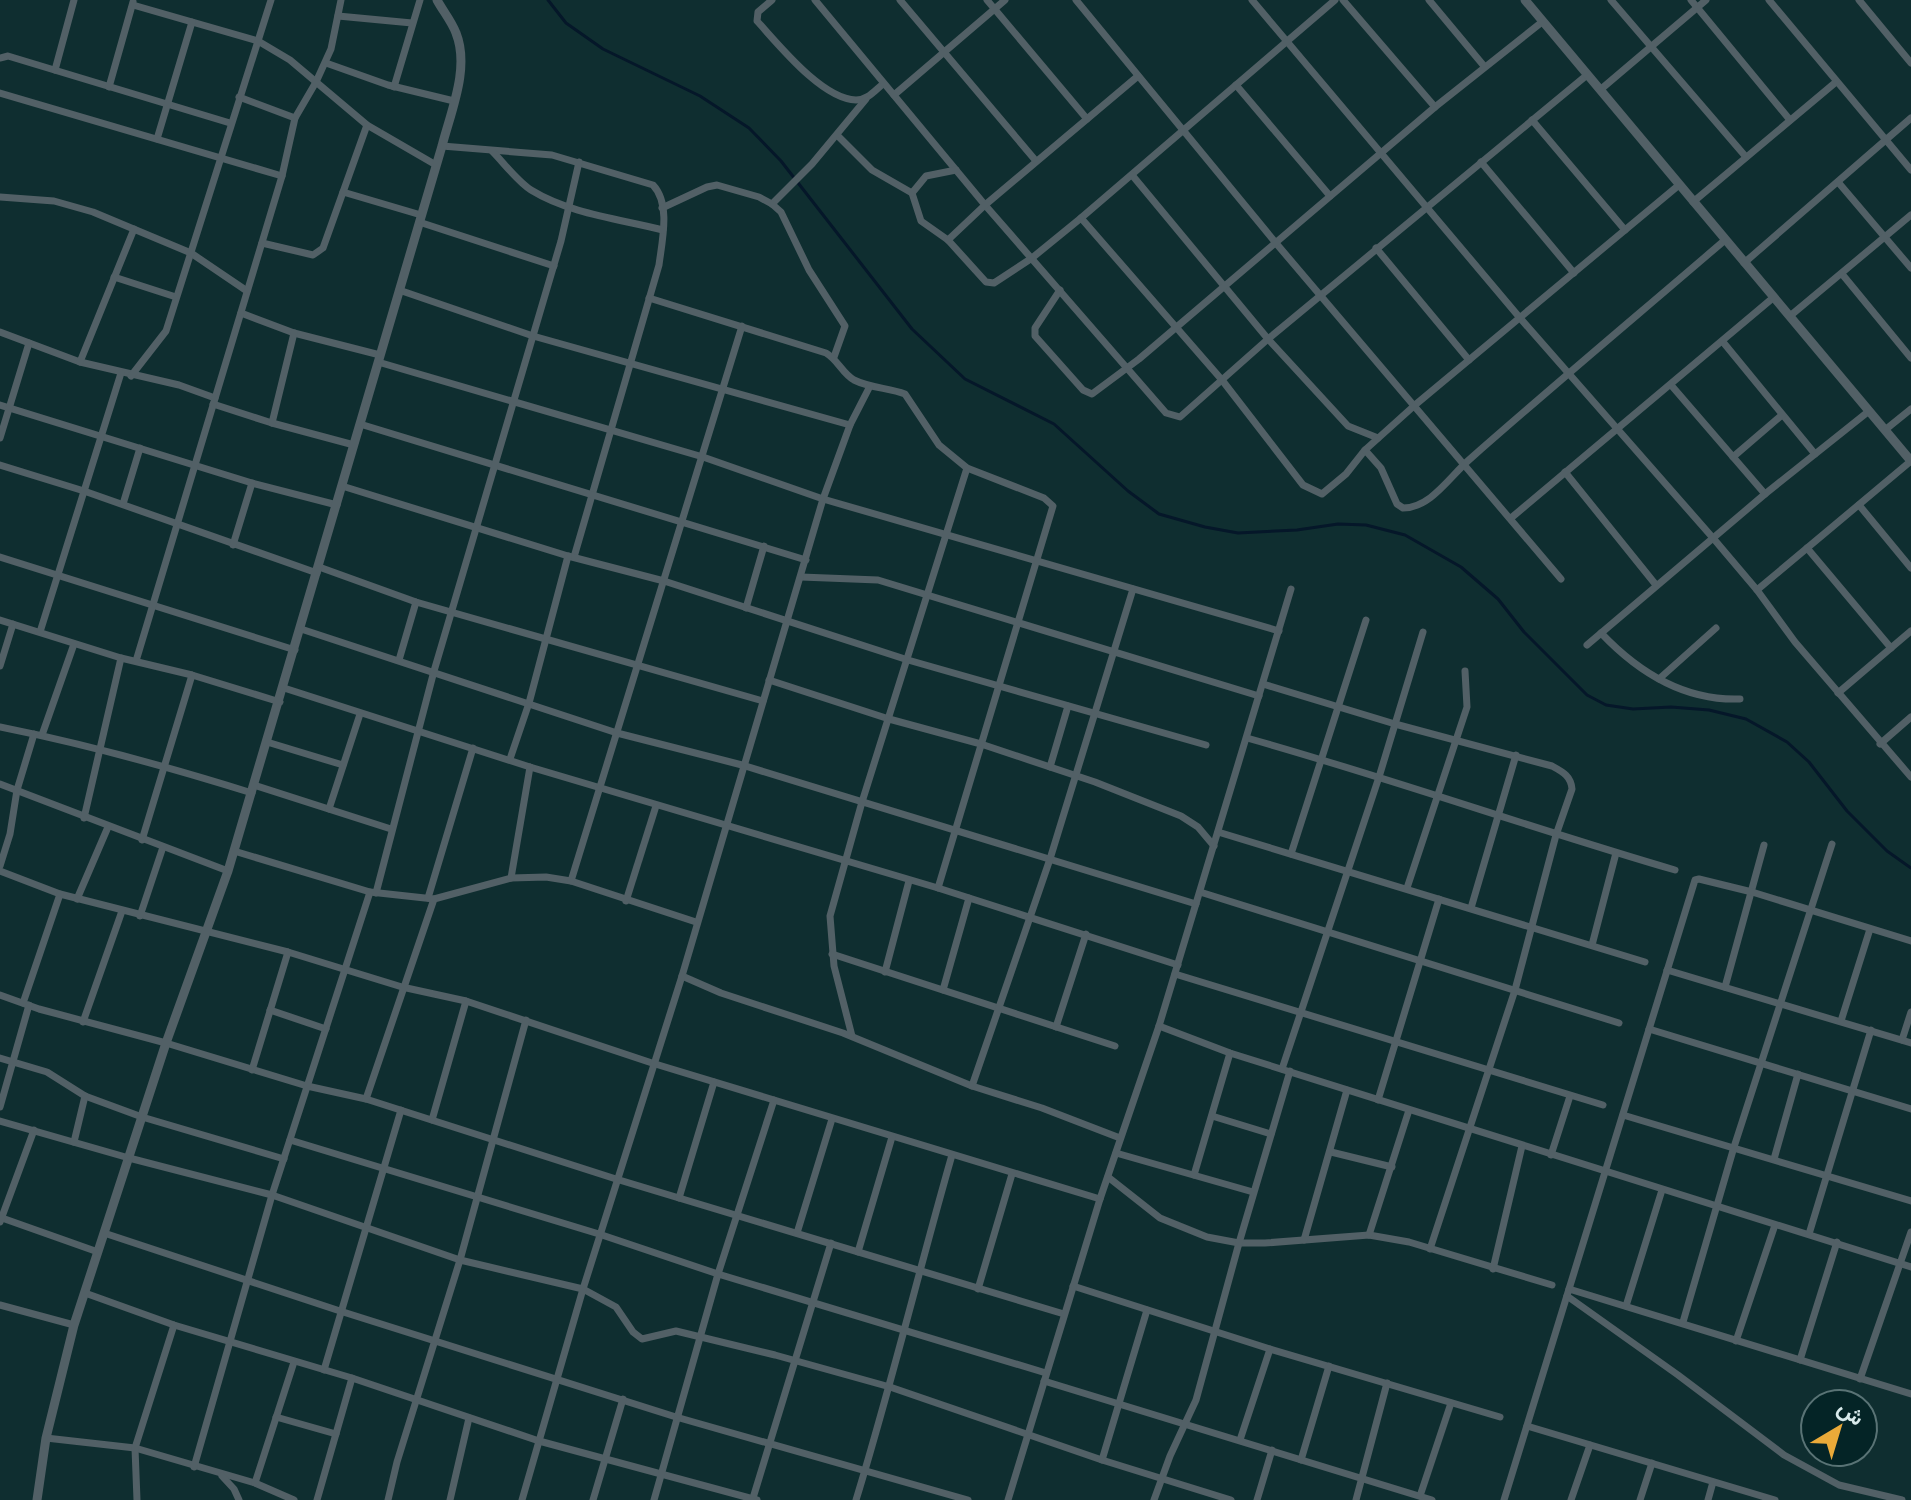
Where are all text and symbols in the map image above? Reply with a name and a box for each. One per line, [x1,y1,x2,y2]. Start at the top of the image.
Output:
north arrow [1799,1388,1879,1468]
text: ش [1832,1393,1870,1432]

